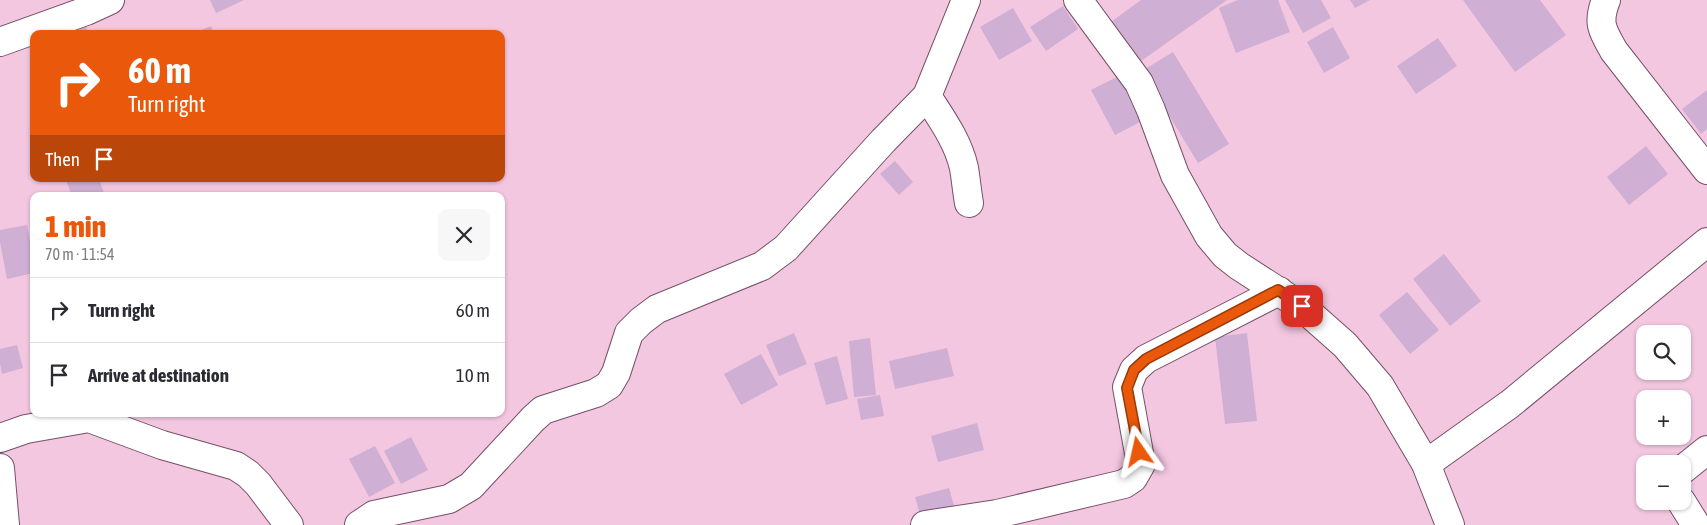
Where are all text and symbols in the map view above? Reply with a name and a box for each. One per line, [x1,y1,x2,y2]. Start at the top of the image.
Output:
icon: right [45,50,110,115]
text: 60 m [128,50,191,90]
text: Turn right [128,91,205,117]
icon: arrive [90,145,118,173]
text: Then [45,148,80,170]
text: 1 min [45,209,106,243]
button: close [438,209,490,261]
text: 70 m · 11:54 [45,245,115,263]
pin [1281,285,1323,327]
icon: arrive [1288,292,1316,320]
icon: right [45,296,73,324]
text: Turn right [88,299,155,321]
text: 60 m [456,299,490,321]
map controls [1636,325,1691,510]
button: search [1636,325,1691,380]
icon: arrive [45,361,73,389]
text: Arrive at destination [88,364,229,386]
text: 10 m [456,364,490,386]
button: + [1636,390,1691,445]
position arrow [1112,425,1164,477]
button: − [1636,455,1691,510]

